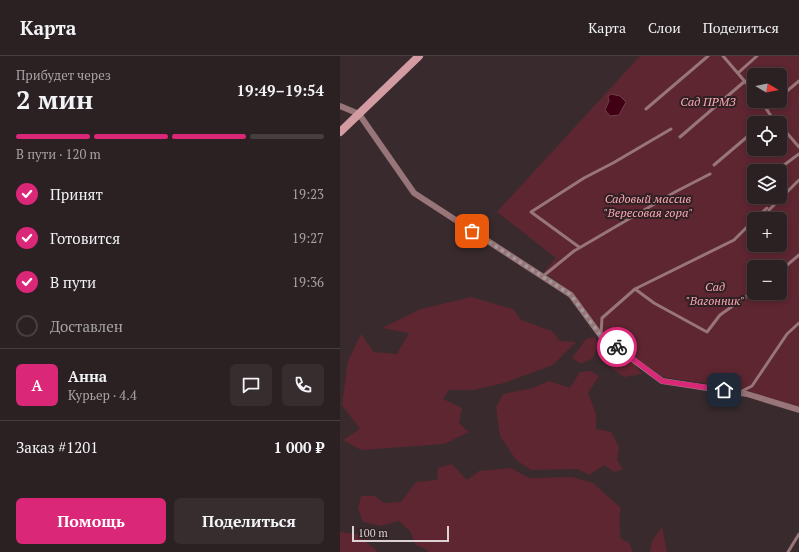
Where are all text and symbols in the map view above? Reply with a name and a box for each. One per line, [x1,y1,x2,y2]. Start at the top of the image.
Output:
text: Карта [20,15,76,40]
text: Карта [588,18,626,37]
text: Слои [648,18,681,37]
text: Поделиться [703,18,779,37]
text: Прибудет через [16,66,111,84]
north arrow [747,68,787,108]
map controls [747,68,787,300]
text: 19:49–19:54 [237,80,324,100]
text: 2 мин [16,82,93,116]
park label: Сад ПРМЗ [680,94,736,109]
button: locate [747,116,787,156]
text: В пути · 120 m [16,145,101,163]
button: layers [747,164,787,204]
icon: check [16,183,38,205]
text: Принят [50,184,103,204]
text: 19:23 [292,185,324,203]
park label: Садовый массив "Вересовая гора" [604,191,693,220]
button: + [747,212,787,252]
pin [455,214,489,248]
icon: bag [461,220,483,242]
icon: check [16,227,38,249]
text: Готовится [50,228,120,248]
text: 19:27 [292,229,324,247]
button: − [747,260,787,300]
icon: check [16,271,38,293]
text: В пути [50,272,96,292]
text: 19:36 [292,273,324,291]
park label: Сад "Вагонник" [686,279,744,308]
text: Доставлен [50,316,123,336]
courier [597,327,637,367]
icon: bike [606,336,628,358]
button: chat [230,364,272,406]
button: phone [282,364,324,406]
text: Анна [68,366,107,386]
pin [707,373,741,407]
text: А [32,375,42,395]
icon: home [713,379,735,401]
text: Курьер · 4.4 [68,386,137,404]
text: Заказ #1201 [16,437,98,457]
text: 1 000 ₽ [274,437,324,457]
button: Помощь [16,498,166,544]
button: Поделиться [174,498,324,544]
scale bar [352,524,449,543]
text: 100 m [358,526,388,540]

